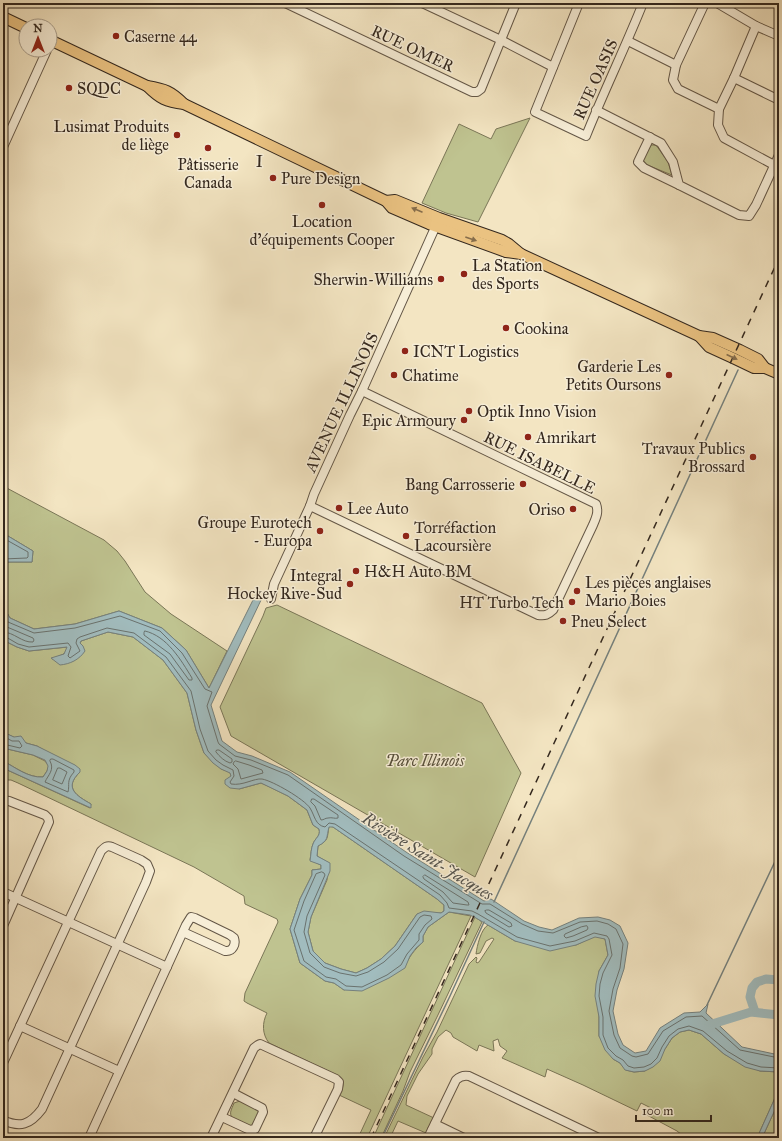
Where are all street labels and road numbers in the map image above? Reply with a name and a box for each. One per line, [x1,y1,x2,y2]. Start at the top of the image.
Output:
street label: RUE OMER [368,21,458,76]
street label: RUE OASIS [569,36,622,122]
street label: AVENUE ILLINOIS [300,329,382,476]
street label: RUE ISABELLE [481,427,599,498]

